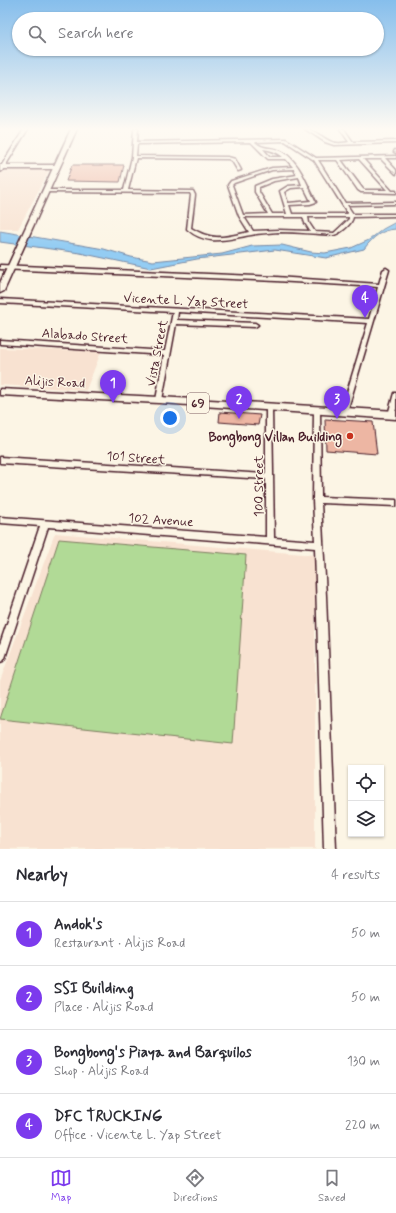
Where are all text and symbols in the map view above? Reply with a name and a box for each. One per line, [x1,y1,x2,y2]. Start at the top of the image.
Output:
search box [12,12,384,56]
icon: search [26,23,48,45]
text: Search here [58,24,134,44]
pin: 4 [352,285,378,318]
street label: Vicente L. Yap Street [123,290,249,313]
street label: Vista Street [143,318,172,388]
street label: Alabado Street [41,325,129,348]
pin: 1 [100,370,126,403]
street label: Alijis Road [24,372,86,393]
pin: 2 [226,386,252,419]
pin: 3 [324,386,350,419]
road number: 69 [187,393,209,413]
your location [160,408,180,428]
place label: Bongbong Villan Building [208,429,342,448]
marker: Bongbong Villan Building [345,431,355,441]
street label: 101 Street [106,448,166,469]
street label: 100 Street [251,455,268,517]
street label: 102 Avenue [128,510,194,531]
map controls [348,765,384,837]
button: locate [348,765,384,801]
button: layers [348,801,384,837]
text: Nearby [16,864,68,886]
text: 4 results [331,867,380,884]
text: Andok's [54,915,102,935]
text: 1 [26,925,32,942]
text: 50 m [351,925,380,942]
text: Restaurant · Alijis Road [54,935,185,952]
text: SSI Building [54,979,134,999]
text: 2 [26,989,32,1006]
text: 50 m [351,989,380,1006]
text: Place · Alijis Road [54,999,153,1016]
text: Bongbong's Piaya and Barquilos [54,1043,252,1063]
text: 3 [26,1053,32,1070]
text: 130 m [347,1053,380,1070]
text: Shop · Alijis Road [54,1063,149,1080]
text: DFC TRUCKING [54,1107,162,1127]
text: 4 [25,1117,33,1134]
text: 220 m [345,1117,380,1134]
text: Office · Vicente L. Yap Street [54,1127,222,1144]
tab: Map [50,1167,72,1205]
tab: Directions [172,1167,218,1205]
tab: Saved [318,1167,346,1205]

